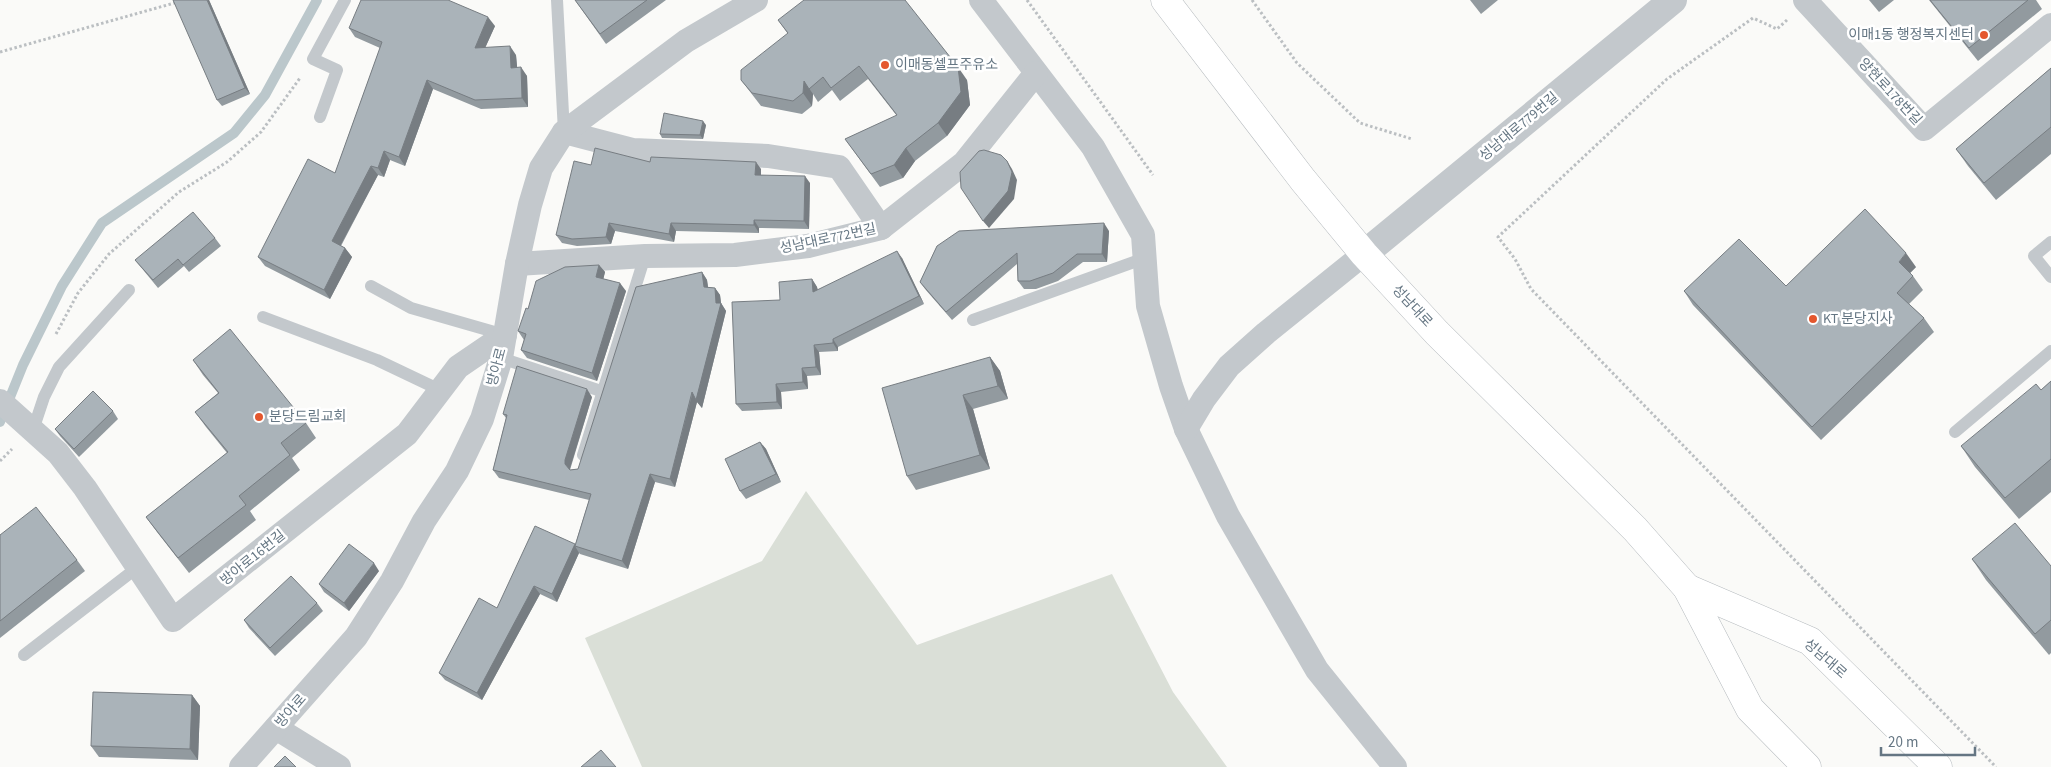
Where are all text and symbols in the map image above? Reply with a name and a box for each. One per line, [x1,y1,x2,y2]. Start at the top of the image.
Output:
place label: 이매1동 행정복지센터 [1848,25,1974,45]
marker: 이매1동 행정복지센터 [1978,29,1990,41]
street label: 양현로178번길 [1854,54,1926,130]
place label: 이매동셀프주유소 [895,55,998,75]
marker: 이매동셀프주유소 [879,59,891,71]
street label: 성남대로779번길 [1475,88,1563,166]
street label: 성남대로772번길 [778,219,878,259]
street label: 성남대로 [1387,280,1437,332]
place label: KT 분당지사 [1823,309,1893,329]
marker: KT 분당지사 [1807,313,1819,325]
street label: 방아로 [482,346,512,388]
place label: 분당드림교회 [269,407,346,427]
marker: 분당드림교회 [253,411,265,423]
street label: 방아로16번길 [216,526,290,590]
street label: 성남대로 [1799,635,1851,684]
street label: 방아로 [271,690,311,732]
scale bar [1881,724,1975,756]
text: 20 m [1888,732,1918,753]

